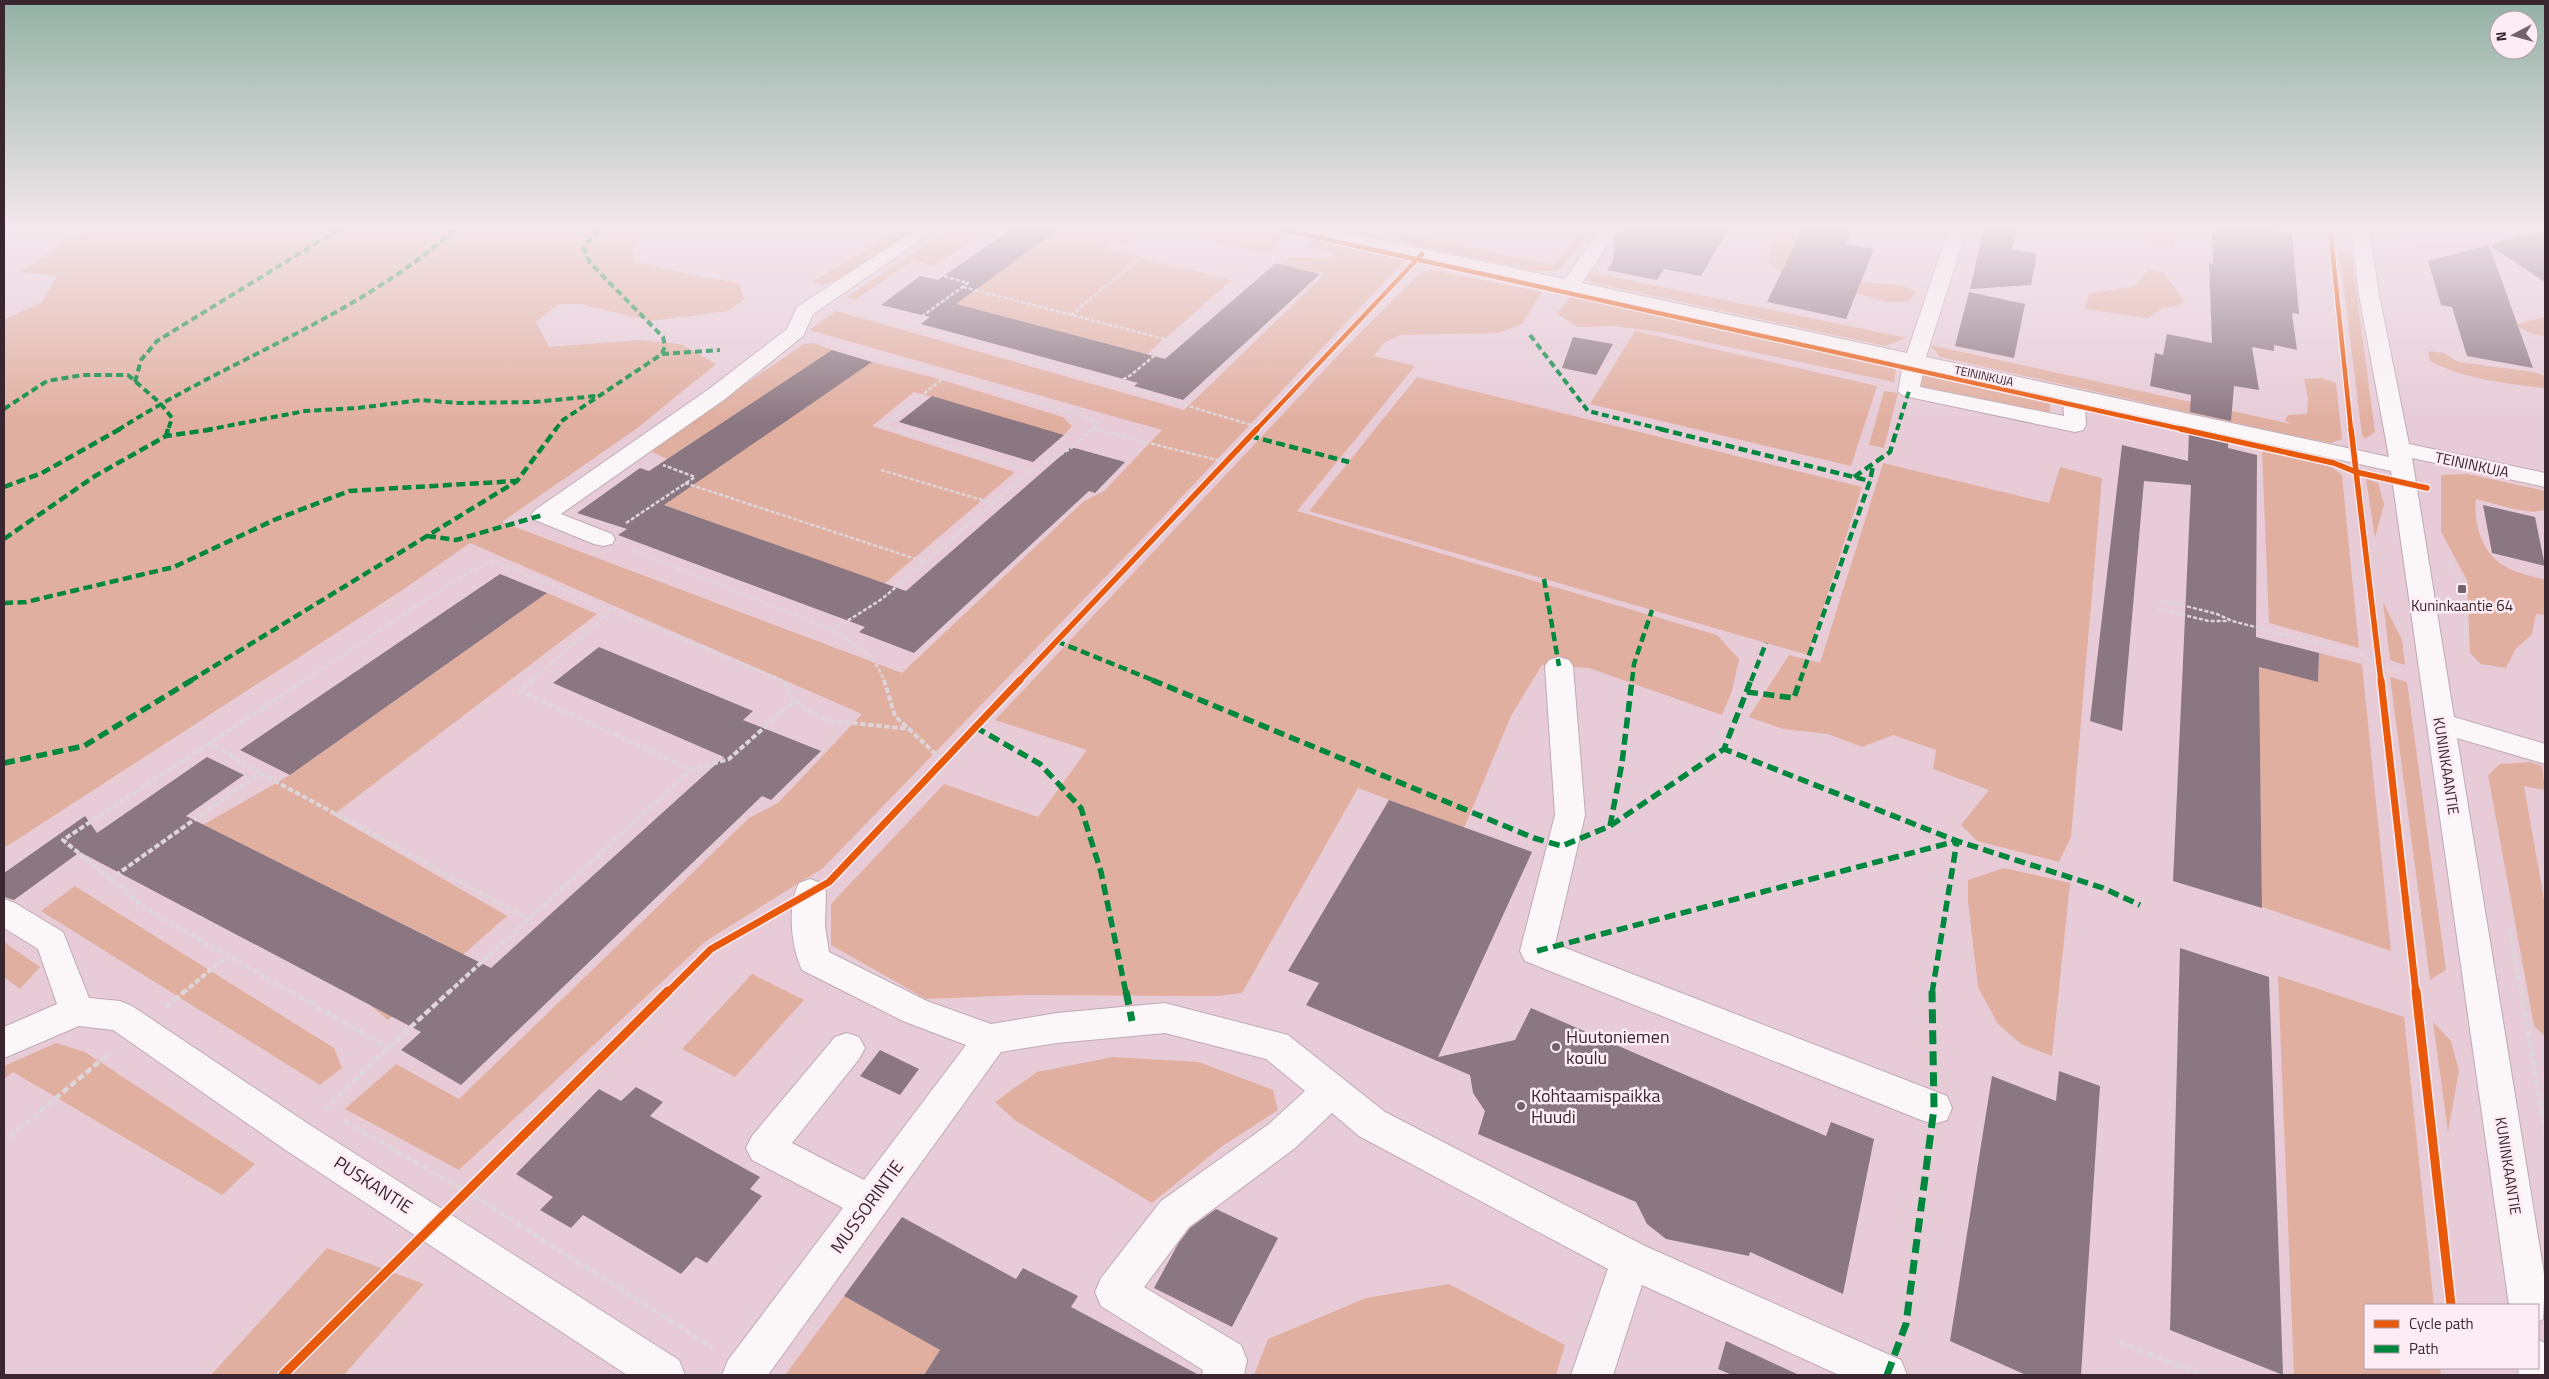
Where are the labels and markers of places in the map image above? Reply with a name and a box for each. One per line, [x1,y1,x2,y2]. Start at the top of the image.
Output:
marker: Kuninkaantie 64 [2456,583,2468,595]
place label: Kuninkaantie 64 [2411,594,2513,617]
place label: Huutoniemen koulu [1566,1023,1670,1071]
marker: Huutoniemen koulu [1550,1041,1562,1053]
place label: Kohtaamispaikka Huudi [1531,1082,1660,1130]
marker: Kohtaamispaikka Huudi [1515,1100,1527,1112]

